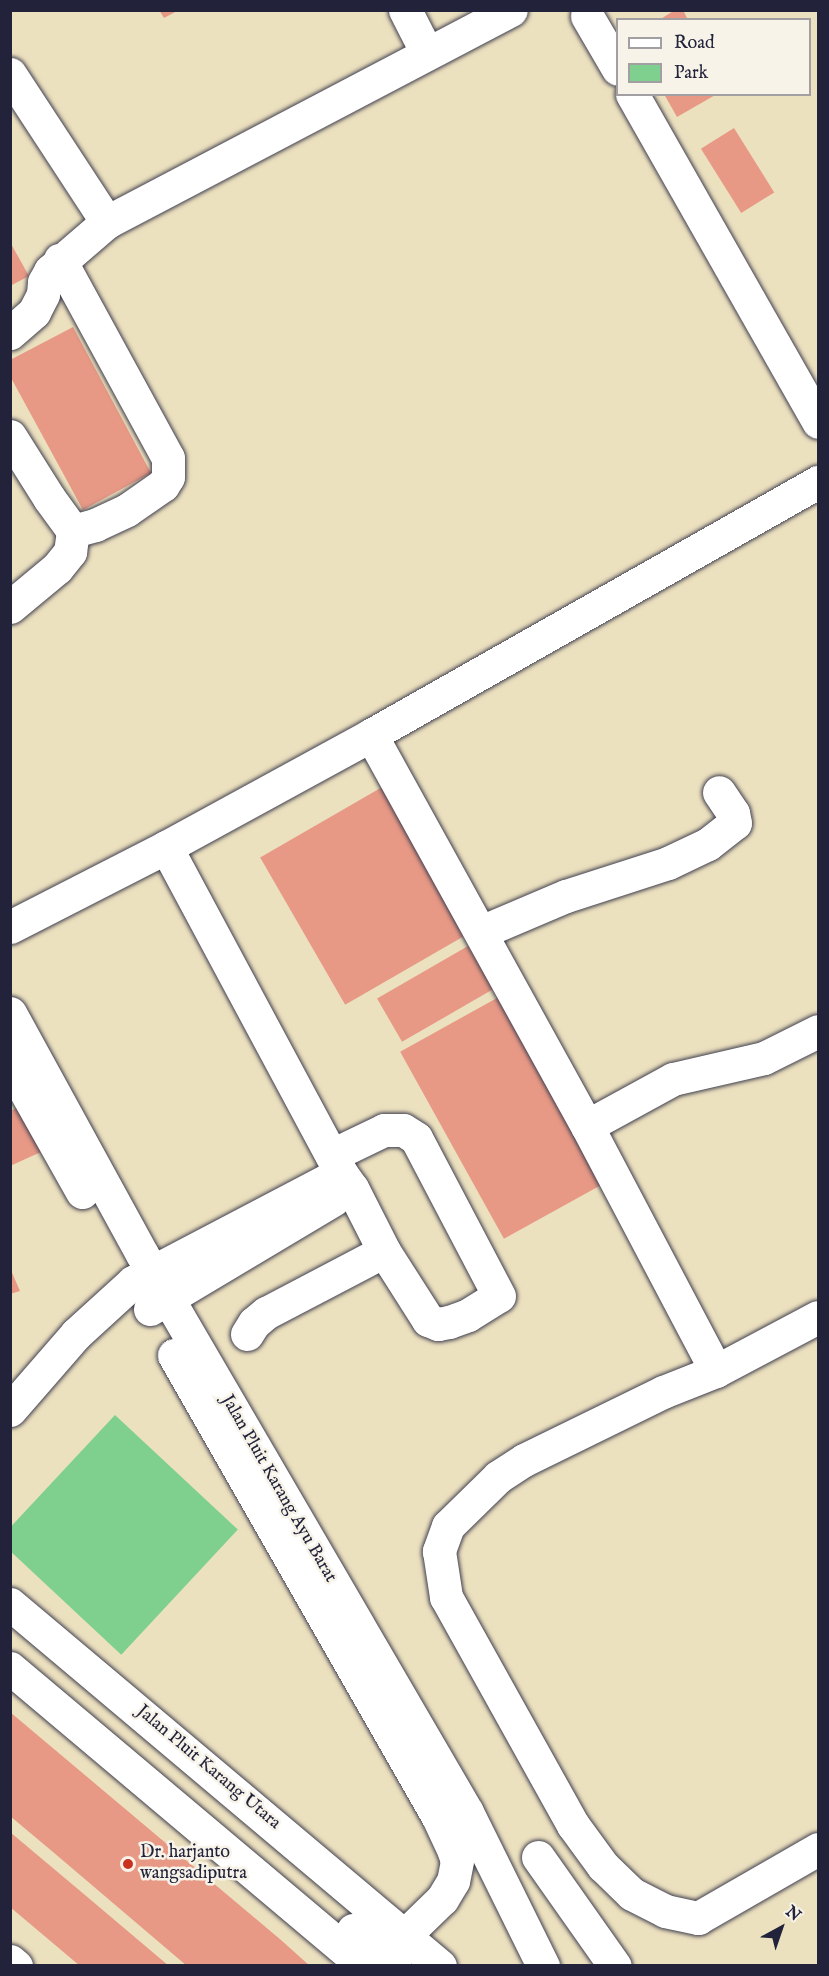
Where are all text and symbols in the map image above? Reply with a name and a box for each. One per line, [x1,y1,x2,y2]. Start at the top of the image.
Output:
legend [616,18,811,96]
text: Road [674,32,715,55]
text: Park [674,62,708,85]
street label: Jalan Pluit Karang Ayu Barat [215,1391,341,1587]
street label: Jalan Pluit Karang Utara [131,1701,285,1835]
place label: Dr. harjanto wangsadiputra [140,1843,247,1886]
marker: Dr. harjanto wangsadiputra [121,1857,135,1871]
north arrow [751,1898,811,1958]
text: N [781,1902,804,1926]

